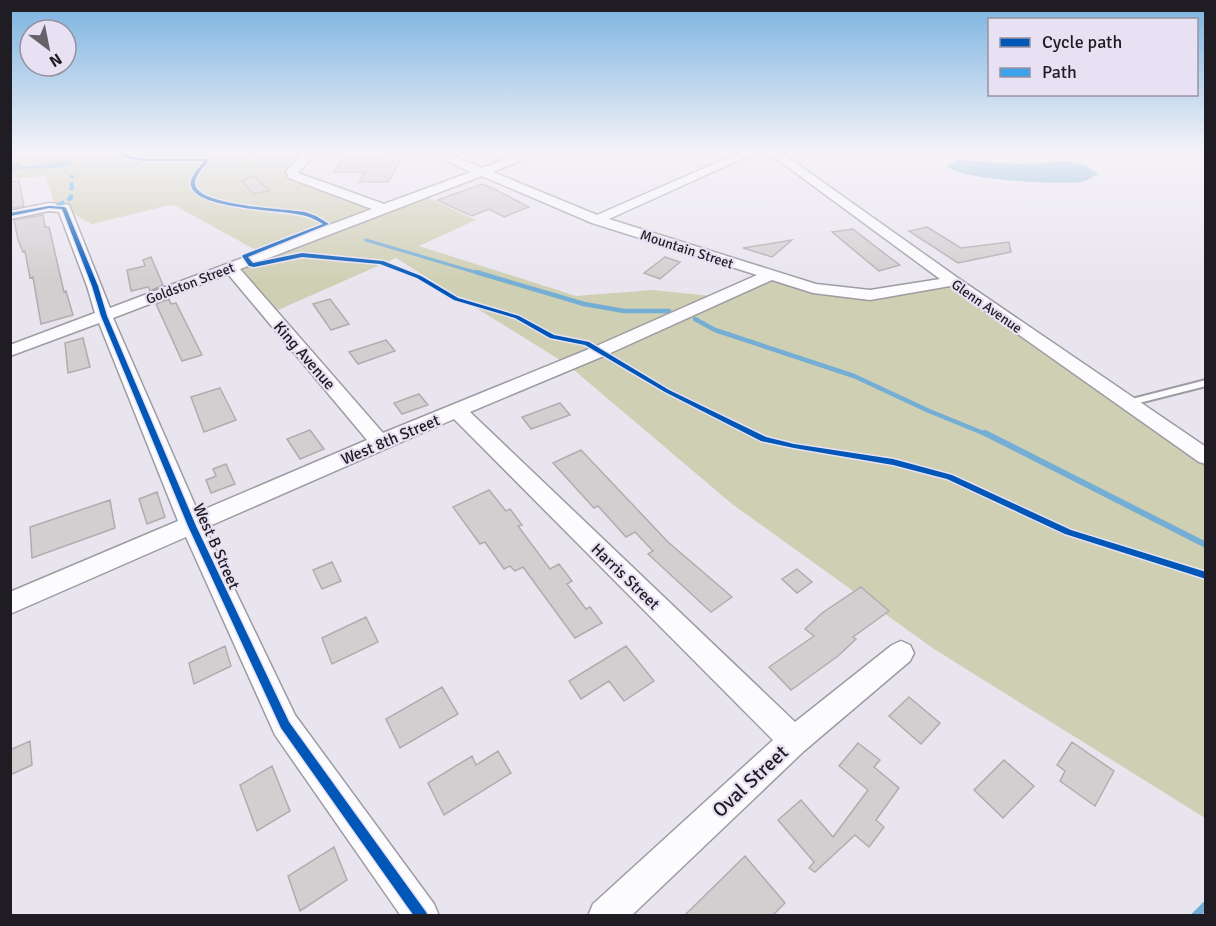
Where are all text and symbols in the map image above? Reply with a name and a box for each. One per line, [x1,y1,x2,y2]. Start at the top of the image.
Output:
north arrow [18,18,78,78]
legend [988,18,1198,96]
text: Cycle path [1042,31,1122,53]
text: N [45,48,65,71]
text: Path [1042,61,1077,83]
street label: Mountain Street [638,226,736,273]
street label: Goldston Street [144,259,237,308]
street label: Glenn Avenue [948,276,1025,337]
street label: King Avenue [269,317,340,394]
street label: West 8th Street [338,410,443,470]
street label: West B Street [188,500,244,593]
street label: Harris Street [587,539,664,615]
street label: Oval Street [707,740,794,823]

